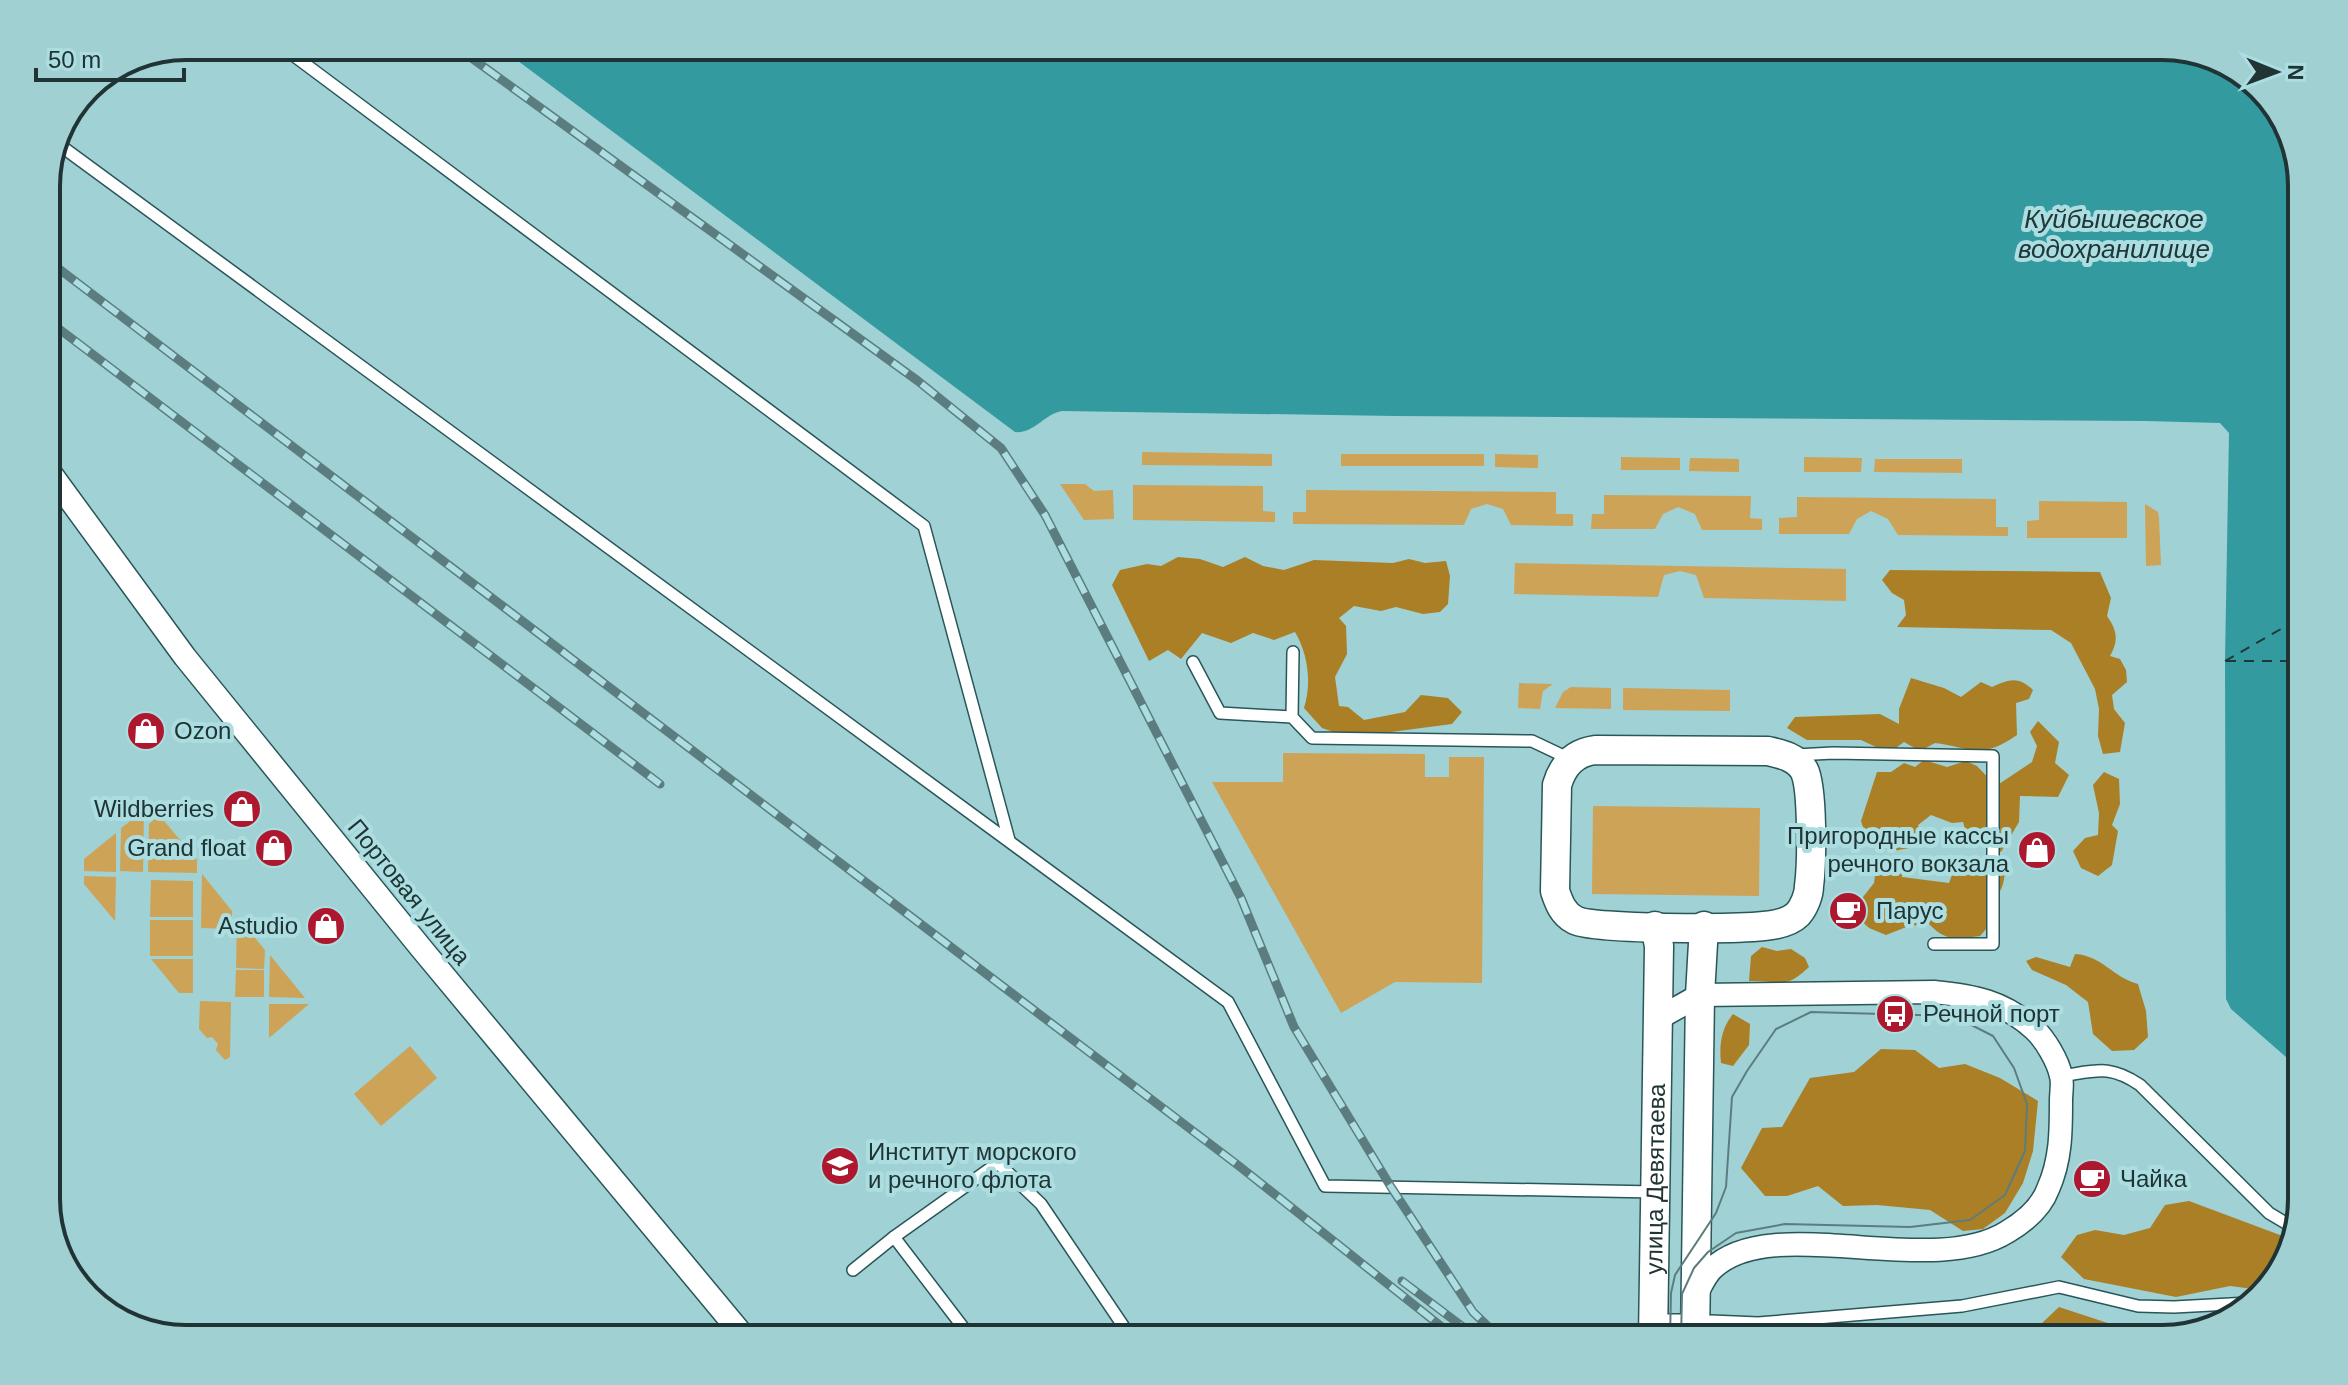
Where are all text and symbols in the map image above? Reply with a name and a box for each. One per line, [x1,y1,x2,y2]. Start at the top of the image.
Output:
scale bar [36,32,184,82]
north arrow [2236,32,2316,112]
text: 50 m [48,46,101,73]
text: N [2283,64,2308,81]
water label: Куйбышевское водохранилище [2018,204,2210,264]
shop icon: Ozon [125,710,167,752]
place label: Ozon [174,717,231,744]
shop icon: Wildberries [221,788,263,830]
place label: Wildberries [94,795,214,822]
street label: Портовая улица [343,814,477,970]
place label: Пригородные кассы речного вокзала [1787,822,2010,877]
shop icon: Grand float [253,827,295,869]
shop icon: Пригородные кассы речного вокзала [2016,829,2058,871]
place label: Grand float [127,834,246,861]
cafe icon: Парус [1827,890,1869,932]
place label: Парус [1876,897,1943,924]
shop icon: Astudio [305,905,347,947]
place label: Astudio [218,912,298,939]
bus stop icon: Речной порт [1874,993,1916,1035]
place label: Речной порт [1923,1000,2060,1027]
street label: улица Девятаева [1640,1083,1670,1275]
place label: Институт морского и речного флота [868,1138,1077,1193]
school or university icon: Институт морского и речного флота [819,1145,861,1187]
cafe icon: Чайка [2071,1158,2113,1200]
place label: Чайка [2120,1165,2188,1192]

